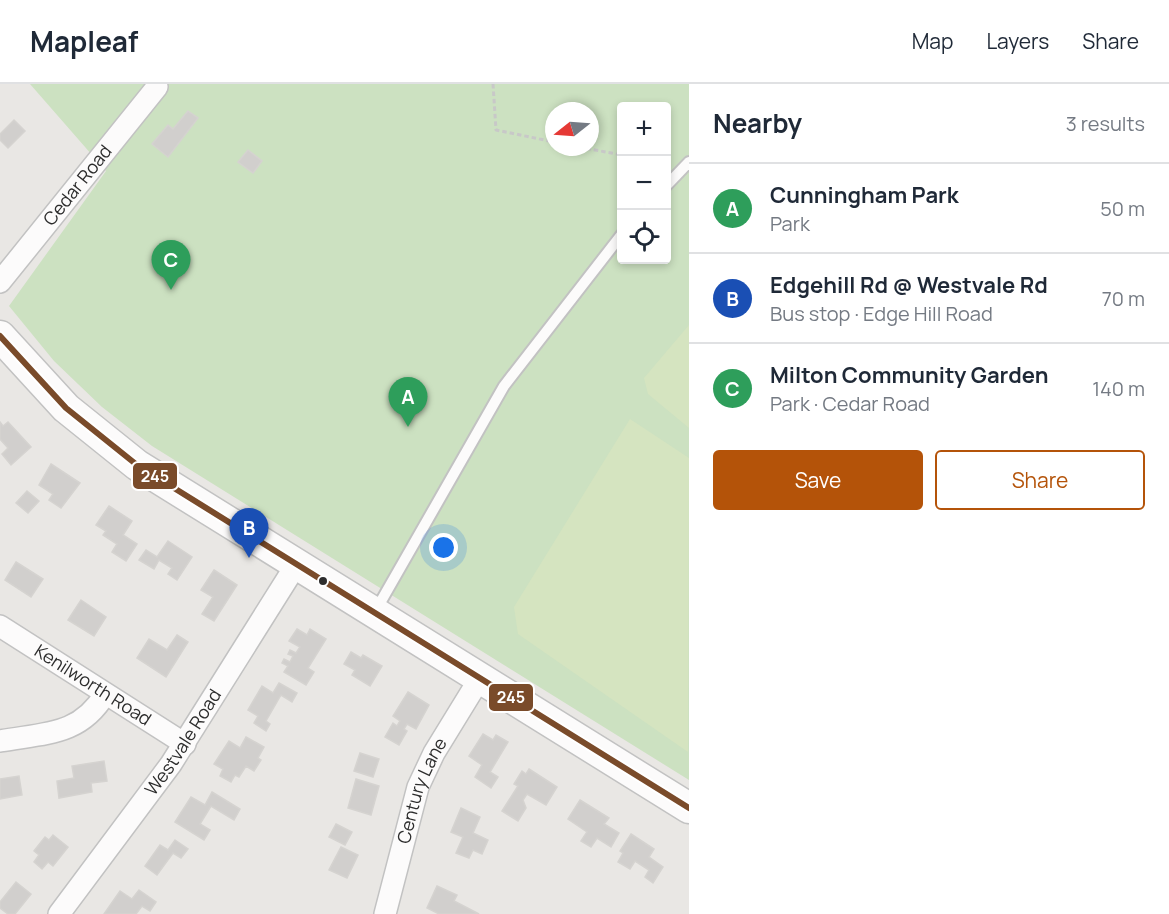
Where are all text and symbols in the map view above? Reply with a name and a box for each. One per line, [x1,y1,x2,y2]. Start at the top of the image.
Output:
text: Mapleaf [30,22,138,60]
text: Map [912,27,953,55]
text: Layers [986,27,1049,55]
text: Share [1082,27,1139,55]
north arrow [545,102,599,156]
map controls [617,102,671,264]
button: + [617,102,671,156]
text: Nearby [713,105,802,141]
text: 3 results [1066,110,1145,137]
street label: Cedar Road [37,140,117,230]
button: − [617,156,671,210]
text: Cunningham Park [770,180,959,210]
text: A [726,195,739,222]
text: 50 m [1100,195,1145,222]
button: locate [617,210,671,264]
text: Park [770,210,810,237]
pin: C [152,240,190,290]
text: Edgehill Rd @ Westvale Rd [770,270,1048,300]
text: B [726,285,739,312]
text: 70 m [1102,285,1145,312]
text: Bus stop · Edge Hill Road [770,300,993,327]
text: Milton Community Garden [770,360,1048,390]
text: C [725,375,740,402]
text: 140 m [1092,375,1145,402]
pin: A [388,378,428,427]
text: Park · Cedar Road [770,390,930,417]
button: Save [713,450,923,510]
button: Share [935,450,1145,510]
line badge: 245 [132,462,178,490]
text: 245 [141,465,169,487]
pin: B [230,508,268,558]
your location [429,533,458,562]
unlabelled marker [317,575,329,587]
street label: Kenilworth Road [30,638,156,731]
line badge: 245 [488,683,534,712]
street label: Westvale Road [139,684,226,800]
text: 245 [497,686,525,708]
street label: Century Lane [391,733,452,846]

